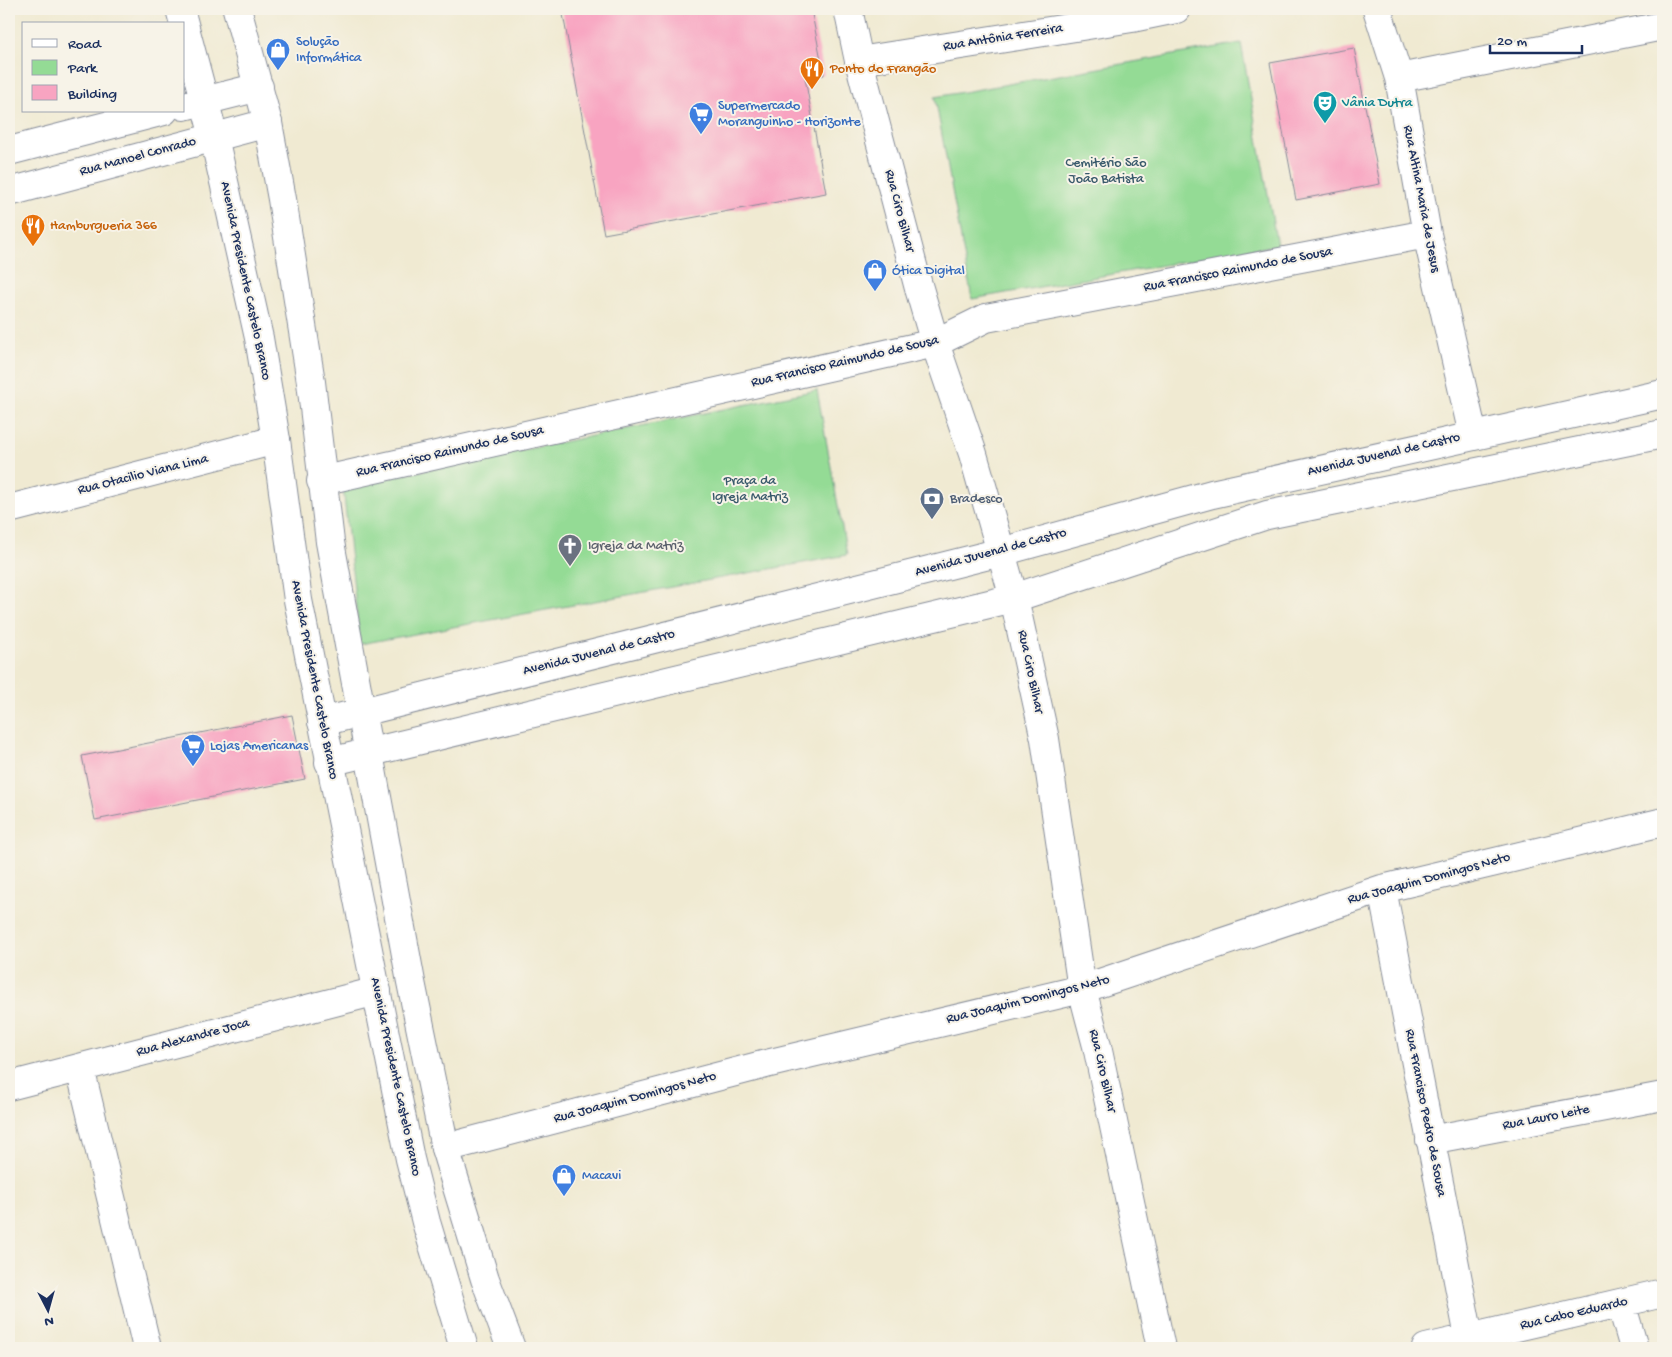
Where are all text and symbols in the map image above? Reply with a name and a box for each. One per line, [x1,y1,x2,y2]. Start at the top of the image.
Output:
street label: Rua Antônia Ferreira [942,20,1065,56]
legend [22,22,185,112]
scale bar [1490,22,1582,54]
text: 20 m [1497,33,1527,51]
place label: Solução Informática [296,34,363,67]
text: Road [68,36,102,54]
shop icon: Solução Informática [265,37,291,71]
restaurant icon: Ponto do Frangão [799,56,825,90]
text: Park [67,60,98,78]
place label: Ponto do Frangão [829,61,936,78]
text: Building [67,86,117,104]
theatre icon: Vânia Dutra [1312,90,1338,124]
place label: Vânia Dutra [1341,95,1414,112]
place label: Supermercado Moranguinho - Horizonte [718,98,861,131]
supermarket icon: Supermercado Moranguinho - Horizonte [688,101,714,135]
street label: Rua Altina Maria de Jesus [1398,124,1444,275]
street label: Rua Manoel Conrado [78,133,198,181]
park label: Cemitério São João Batista [1066,155,1146,188]
street label: Rua Ciro Bilhar [880,168,918,255]
street label: Avenida Presidente Castelo Branco [216,180,274,382]
restaurant icon: Hamburgueria 366 [20,213,46,247]
place label: Hamburgueria 366 [50,218,158,235]
street label: Rua Francisco Raimundo de Sousa [1142,243,1335,297]
shop icon: Ótica Digital [862,258,888,292]
place label: Ótica Digital [892,263,965,280]
street label: Rua Francisco Raimundo de Sousa [750,332,942,392]
street label: Rua Francisco Raimundo de Sousa [355,422,547,482]
street label: Avenida Juvenal de Castro [1306,429,1462,481]
street label: Rua Otacilio Viana Lima [76,450,211,499]
park label: Praça da Igreja Matriz [712,473,789,506]
bank icon: Bradesco [919,486,945,520]
place label: Bradesco [949,491,1003,508]
street label: Avenida Juvenal de Castro [913,525,1069,581]
church icon: Igreja da Matriz [557,533,583,567]
place label: Igreja da Matriz [588,538,684,555]
street label: Avenida Presidente Castelo Branco [286,579,342,781]
street label: Avenida Juvenal de Castro [521,626,677,680]
street label: Rua Ciro Bilhar [1013,629,1047,716]
supermarket icon: Lojas Americanas [180,733,206,767]
place label: Lojas Americanas [210,738,309,755]
street label: Rua Joaquim Domingos Neto [1346,849,1512,909]
street label: Rua Joaquim Domingos Neto [945,971,1111,1029]
street label: Avenida Presidente Castelo Branco [366,976,424,1178]
street label: Rua Alexandre Joca [135,1014,253,1061]
street label: Rua Ciro Bilhar [1084,1028,1120,1115]
street label: Rua Francisco Pedro de Sousa [1400,1028,1450,1200]
street label: Rua Joaquim Domingos Neto [552,1068,718,1128]
street label: Rua Lauro Leite [1501,1101,1592,1135]
shop icon: Macavi [551,1163,577,1197]
place label: Macavi [582,1168,621,1185]
north arrow [22,1284,72,1334]
street label: Rua Cabo Eduardo [1518,1293,1630,1335]
text: N [44,1312,55,1329]

